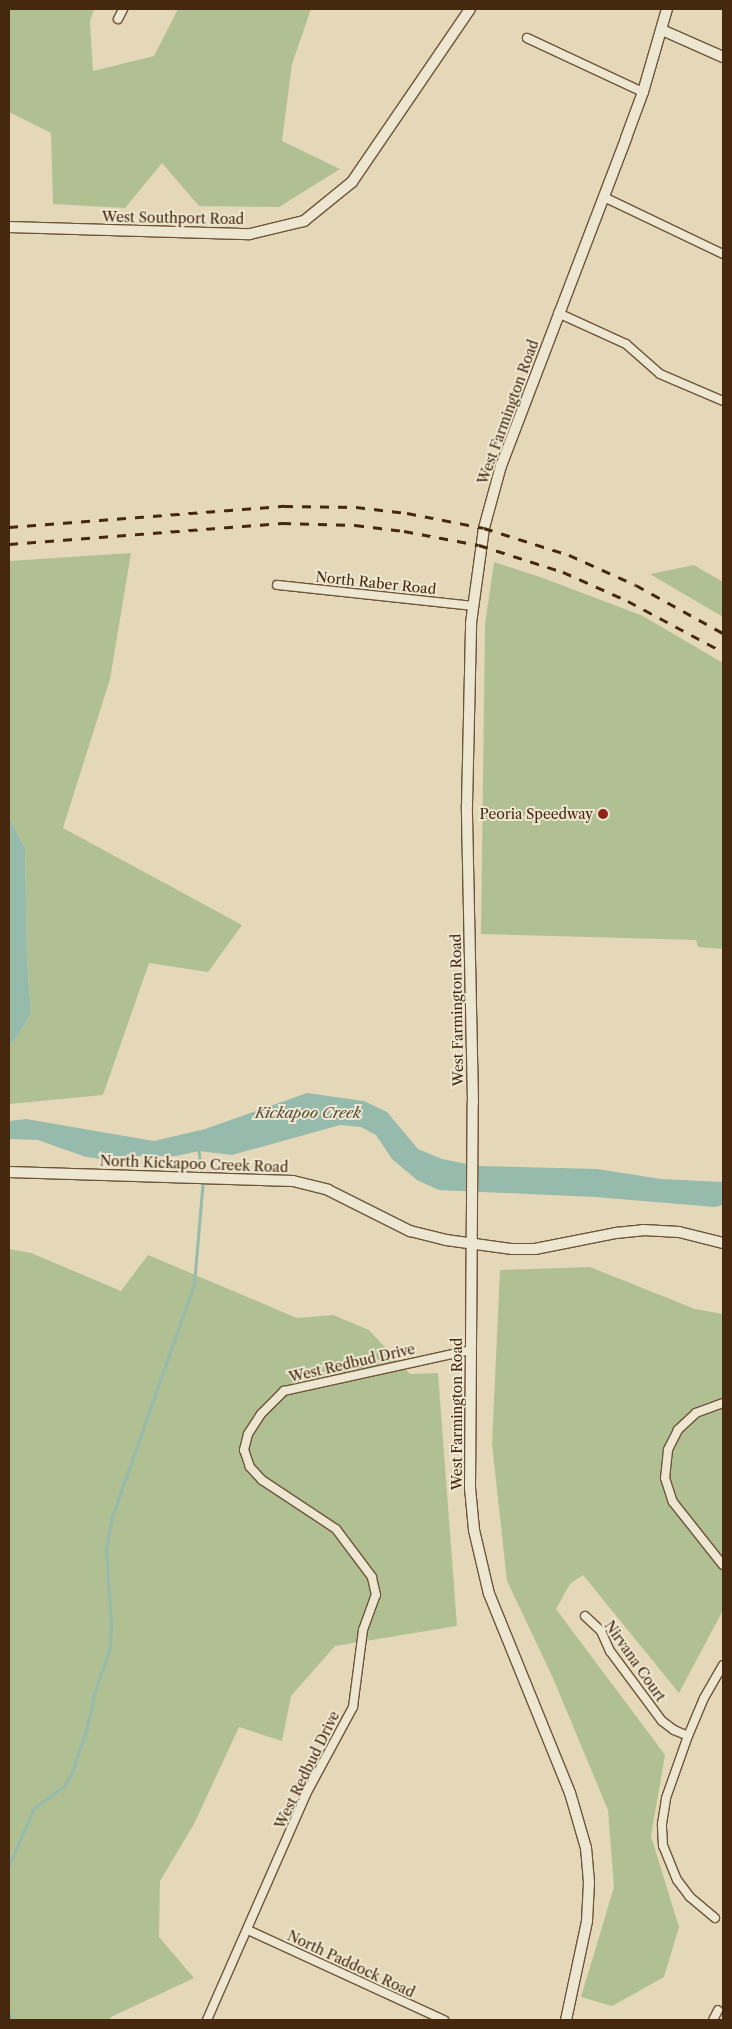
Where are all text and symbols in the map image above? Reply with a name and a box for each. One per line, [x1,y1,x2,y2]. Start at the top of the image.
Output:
street label: West Southport Road [102,208,244,228]
street label: West Farmington Road [474,337,542,487]
street label: North Raber Road [315,568,437,598]
place label: Peoria Speedway [479,806,593,822]
marker: Peoria Speedway [597,808,609,820]
street label: West Farmington Road [447,934,467,1086]
water label: Kickapoo Creek [255,1104,361,1122]
street label: North Kickapoo Creek Road [99,1152,289,1176]
street label: West Farmington Road [449,1338,465,1490]
street label: West Redbud Drive [287,1340,417,1386]
street label: Nirvana Court [601,1617,669,1705]
street label: West Redbud Drive [271,1708,343,1832]
street label: North Paddock Road [284,1927,418,2001]

